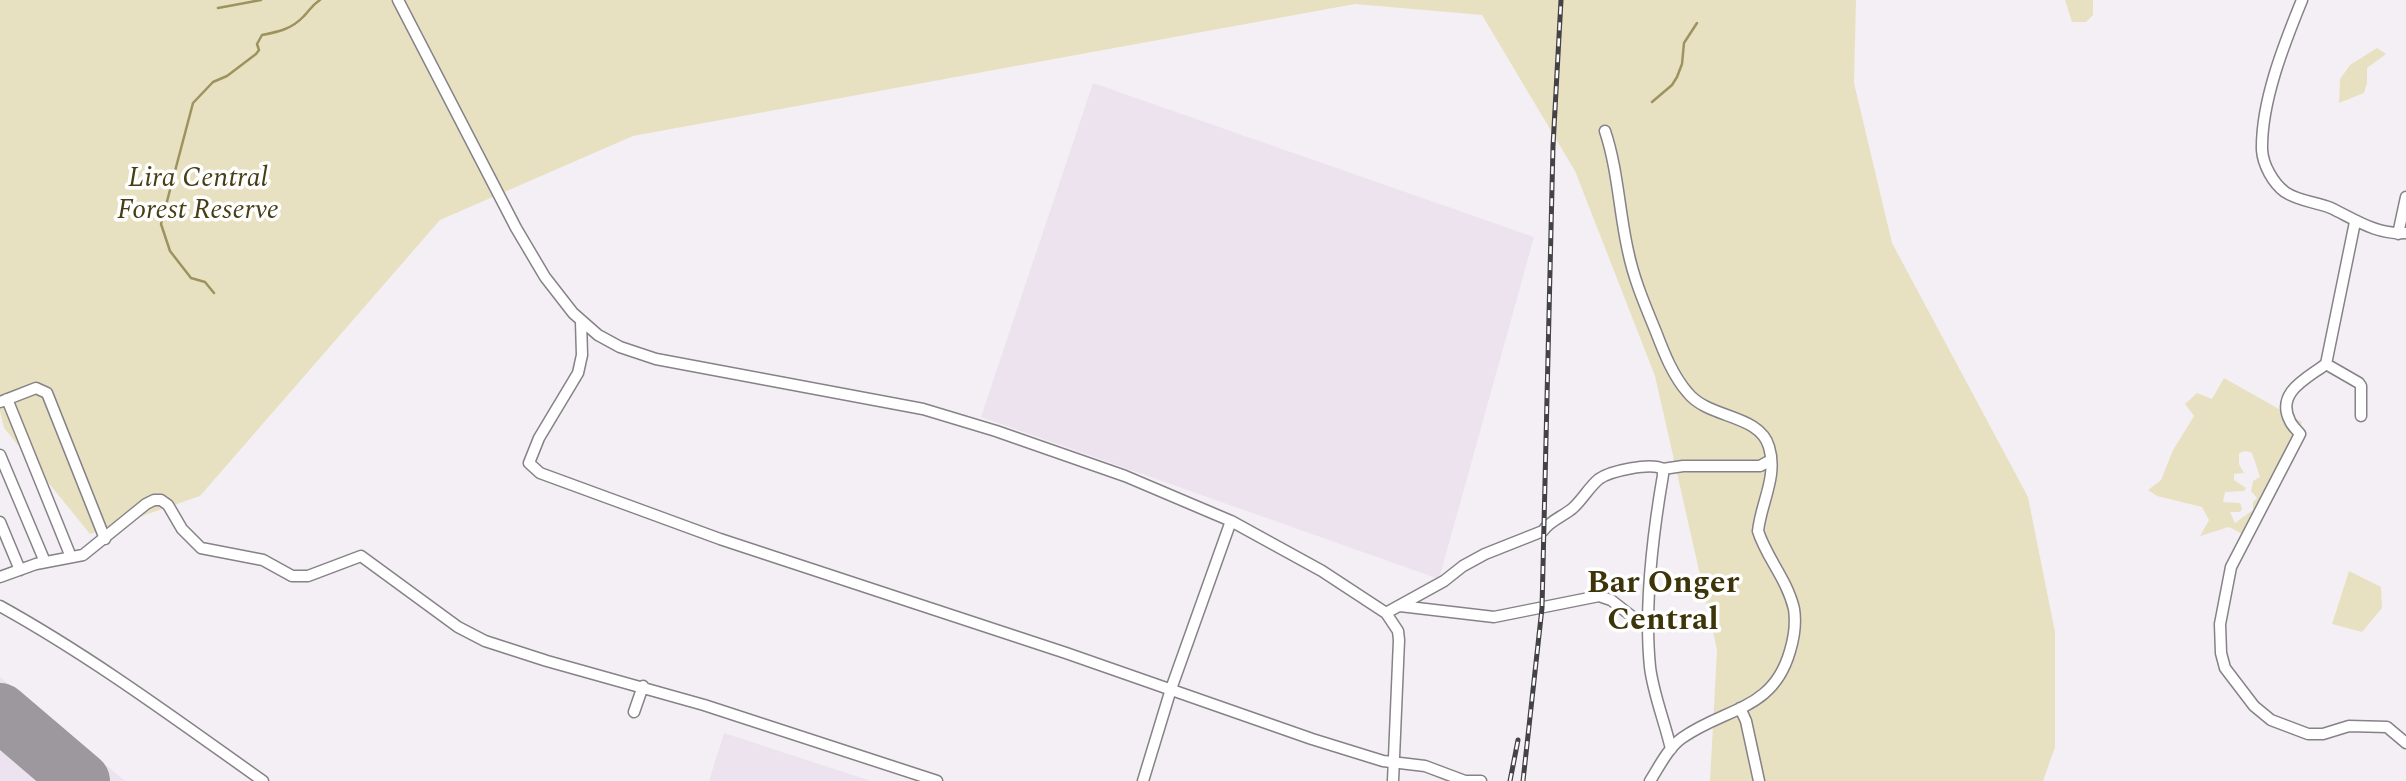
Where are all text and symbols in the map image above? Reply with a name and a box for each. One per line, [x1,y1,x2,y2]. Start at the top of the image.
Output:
park label: Lira Central Forest Reserve [117,164,279,230]
district label: Bar Onger Central [1587,567,1739,642]

